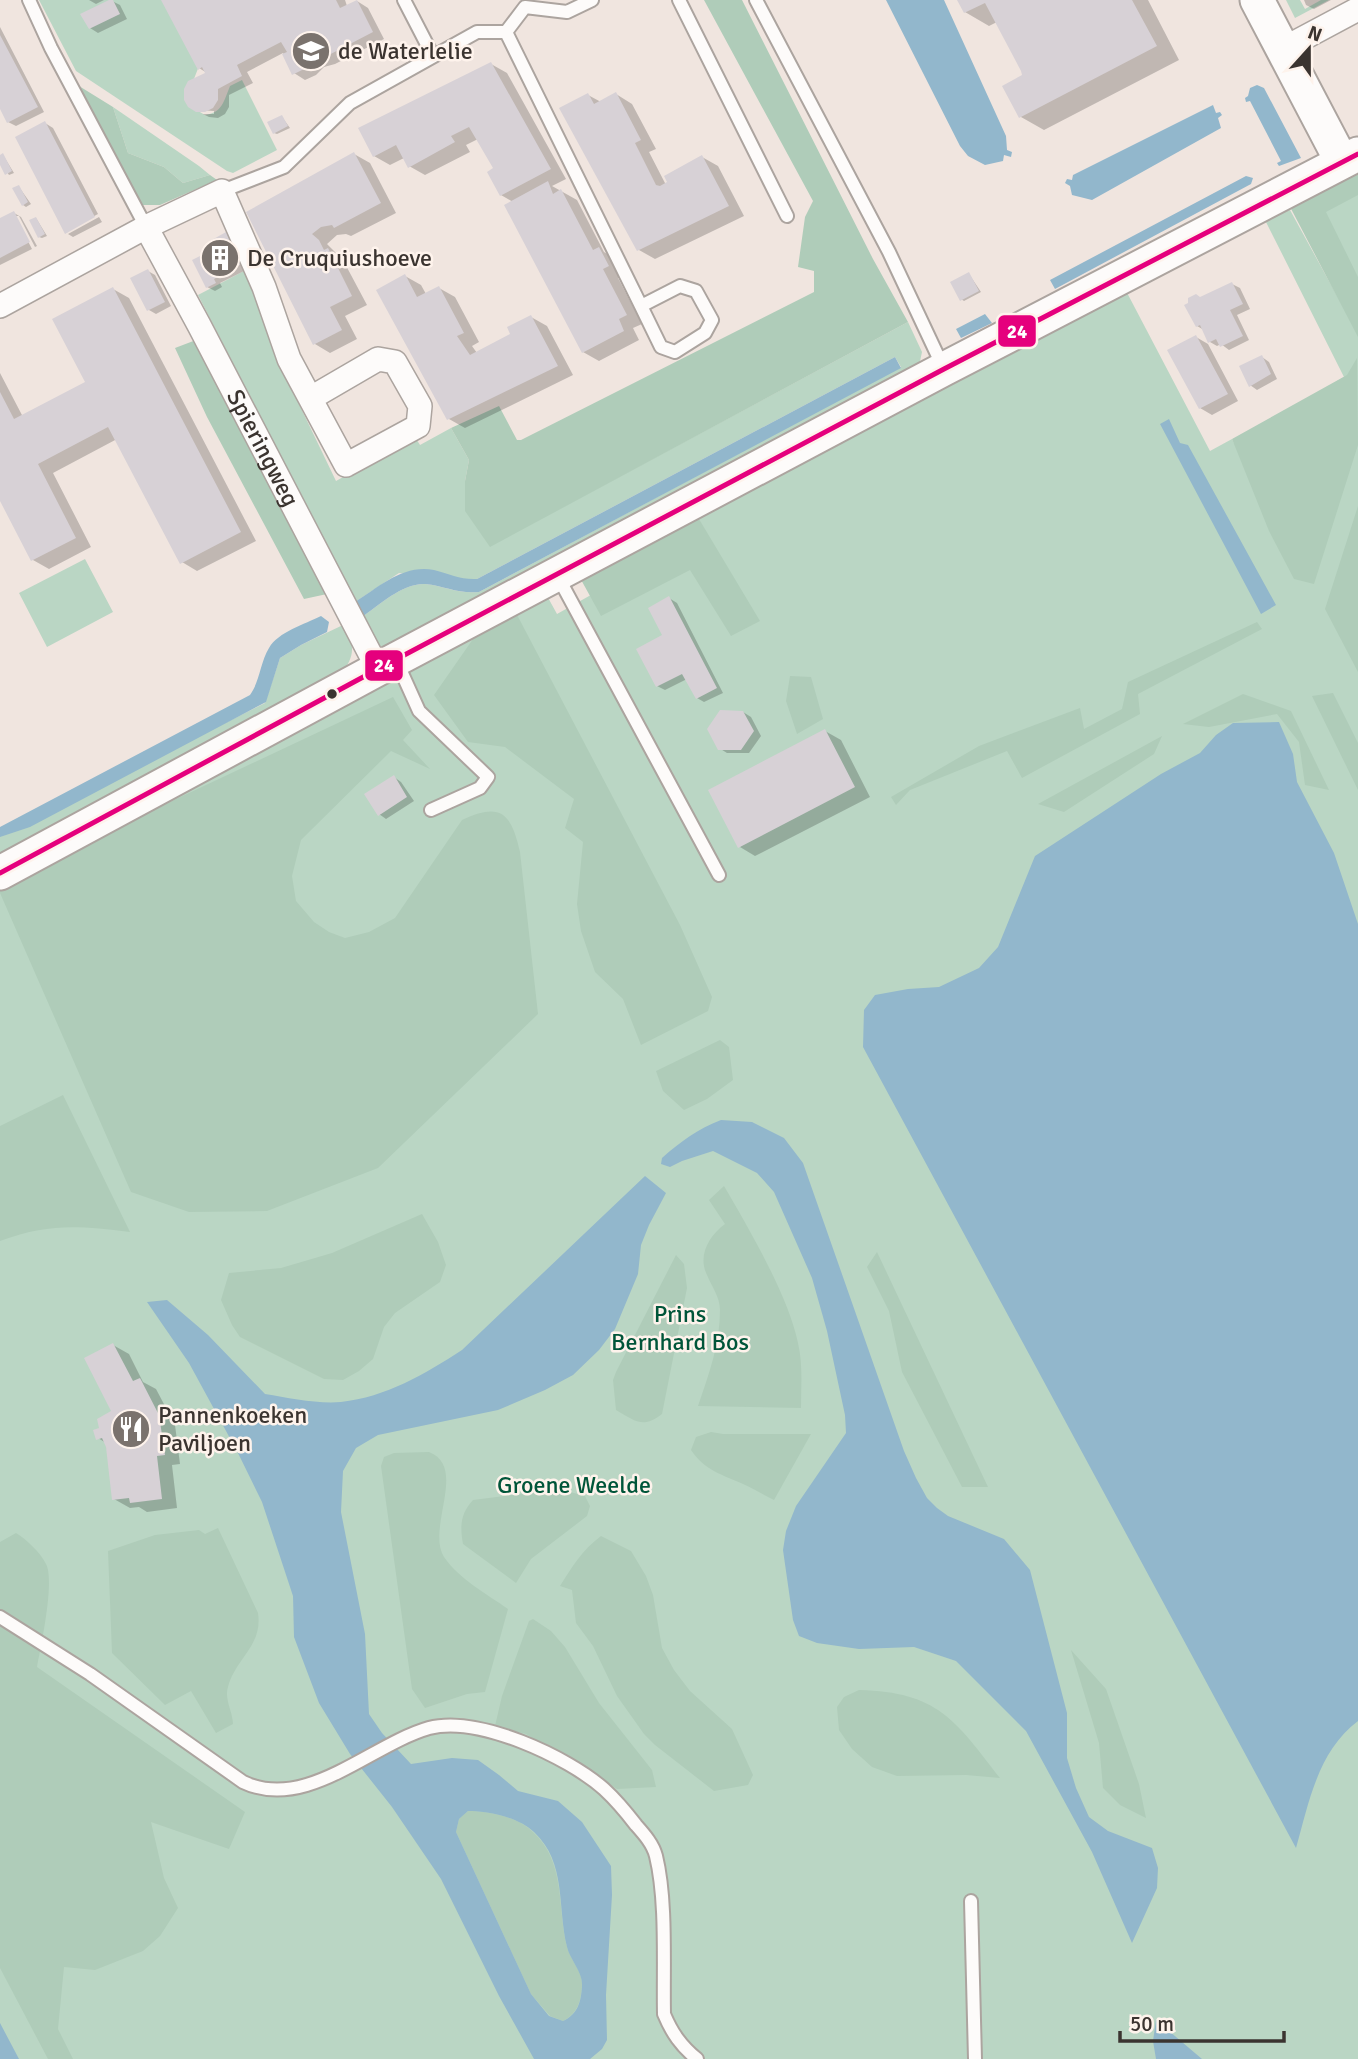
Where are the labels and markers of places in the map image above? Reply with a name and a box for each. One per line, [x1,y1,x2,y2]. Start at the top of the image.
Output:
school or university icon: de Waterlelie [290,30,332,72]
place label: de Waterlelie [338,36,473,66]
building icon: De Cruquiushoeve [199,237,241,279]
place label: De Cruquiushoeve [247,243,432,273]
unlabelled marker [325,687,339,701]
place label: Pannenkoeken Paviljoen [158,1400,307,1458]
restaurant icon: Pannenkoeken Paviljoen [110,1408,152,1450]

